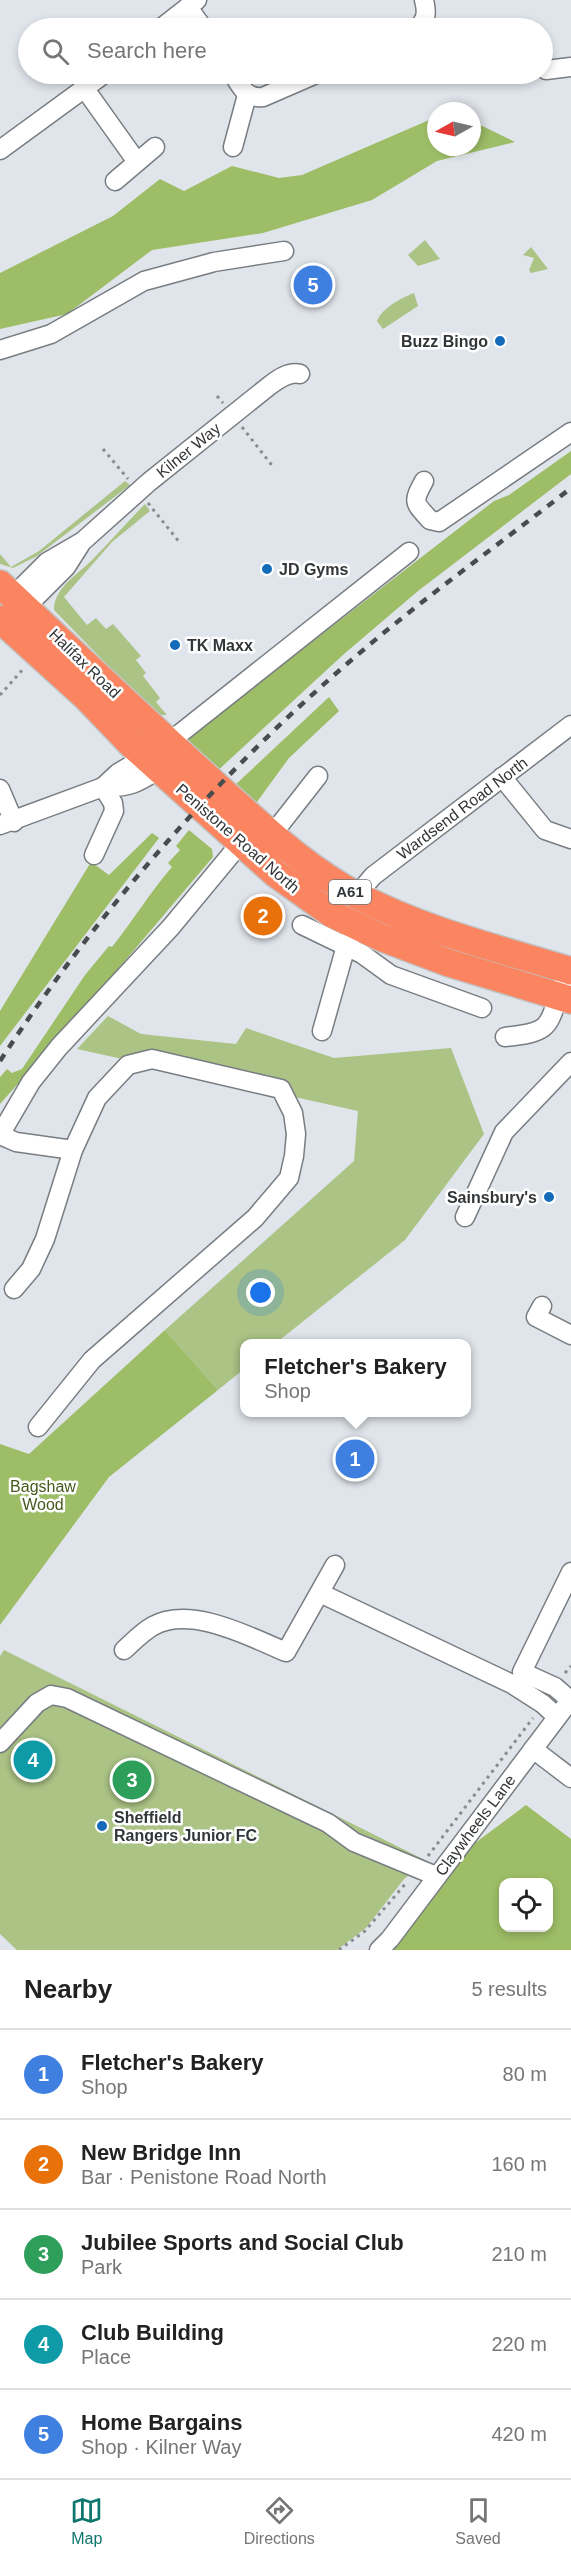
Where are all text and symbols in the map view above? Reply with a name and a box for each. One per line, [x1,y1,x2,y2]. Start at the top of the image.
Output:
search box [18,18,553,84]
icon: search [39,35,72,68]
text: Search here [87,38,207,63]
north arrow [427,102,481,156]
pin: 5 [294,262,332,308]
place label: Buzz Bingo [401,333,488,350]
marker: Buzz Bingo [493,334,507,348]
street label: Kilner Way [153,420,223,481]
place label: JD Gyms [279,561,348,578]
marker: JD Gyms [260,562,274,576]
street label: Halifax Road [46,625,124,701]
place label: TK Maxx [187,637,253,654]
marker: TK Maxx [168,638,182,652]
street label: Wardsend Road North [394,754,531,863]
street label: Penistone Road North [173,780,303,896]
road number: A61 [329,880,371,904]
pin: 2 [244,894,282,938]
place label: Sainsbury's [447,1189,537,1206]
marker: Sainsbury's [542,1190,556,1204]
your location [246,1278,275,1307]
popup [240,1339,471,1417]
text: Fletcher's Bakery [264,1354,447,1379]
text: Shop [264,1380,311,1402]
pin: 1 [336,1436,374,1482]
park label: Bagshaw Wood [10,1478,76,1513]
pin: 4 [14,1738,52,1782]
pin: 3 [112,1758,152,1802]
street label: Claywheels Lane [432,1771,519,1879]
place label: Sheffield Rangers Junior FC [114,1809,258,1844]
marker: Sheffield Rangers Junior FC [95,1819,109,1833]
map controls [499,1878,553,1932]
button: locate [499,1878,553,1932]
text: Nearby [24,1974,112,2004]
text: 5 results [471,1978,547,2000]
text: Fletcher's Bakery [81,2050,264,2075]
text: 1 [38,2063,49,2085]
text: 80 m [503,2063,547,2085]
text: Shop [81,2076,128,2098]
text: New Bridge Inn [81,2140,241,2165]
text: 2 [38,2153,49,2175]
text: 160 m [491,2153,547,2175]
text: Bar · Penistone Road North [81,2166,327,2188]
text: Jubilee Sports and Social Club [81,2230,404,2255]
text: 3 [38,2243,49,2265]
text: 210 m [491,2243,547,2265]
text: Park [81,2256,122,2278]
text: Club Building [81,2320,224,2345]
text: 4 [38,2333,49,2355]
text: 220 m [491,2333,547,2355]
text: Place [81,2346,131,2368]
text: Home Bargains [81,2410,242,2435]
text: 5 [38,2423,49,2445]
text: 420 m [491,2423,547,2445]
text: Shop · Kilner Way [81,2436,241,2458]
tab: Map [70,2494,103,2548]
tab: Directions [244,2494,315,2548]
tab: Saved [455,2494,501,2548]

